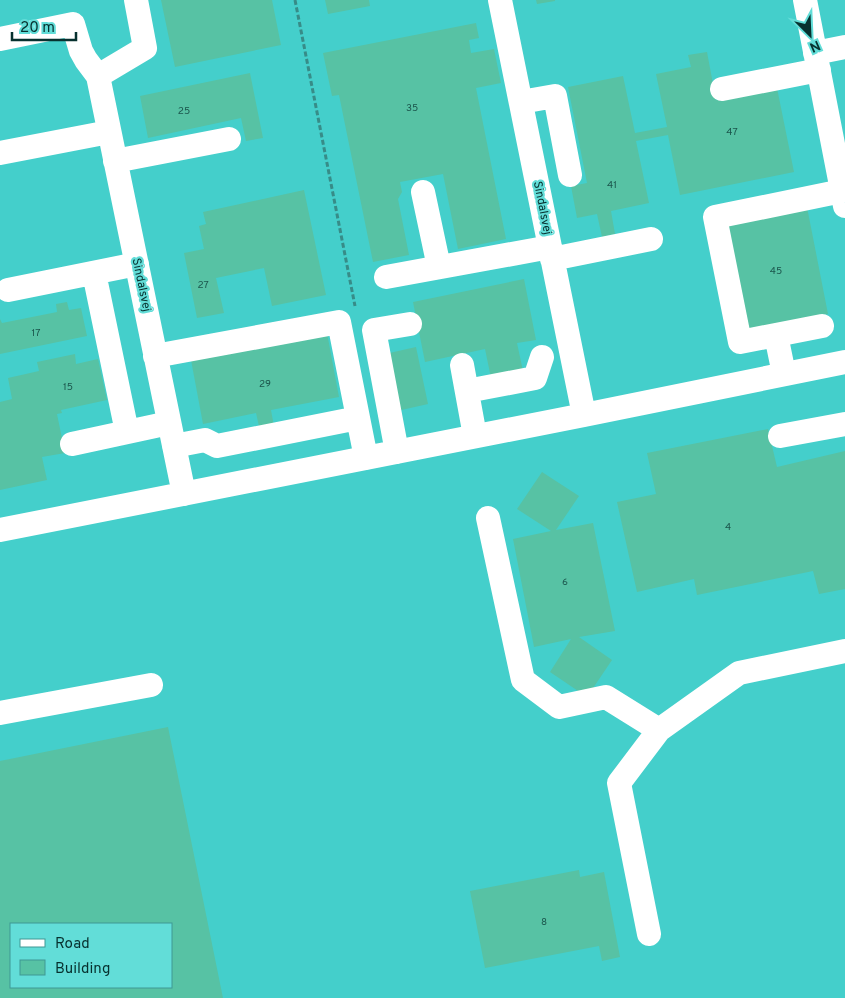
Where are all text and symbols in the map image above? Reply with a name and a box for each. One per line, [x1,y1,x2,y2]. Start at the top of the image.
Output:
scale bar [12,10,76,42]
north arrow [785,10,835,60]
text: 20 m [20,19,55,38]
text: N [807,36,823,55]
house number: 35 [406,102,418,115]
house number: 25 [178,105,190,118]
house number: 47 [726,126,738,139]
house number: 41 [607,179,617,192]
street label: Sindalsvej [529,180,555,236]
street label: Sindalsvej [128,257,154,313]
house number: 45 [770,265,782,278]
house number: 27 [197,279,209,292]
house number: 17 [32,327,40,340]
house number: 29 [259,378,271,391]
house number: 15 [63,381,73,394]
house number: 4 [725,521,731,534]
house number: 6 [562,576,568,589]
house number: 8 [541,916,547,929]
legend [10,923,172,988]
text: Road [55,935,90,954]
text: Building [55,960,110,979]

